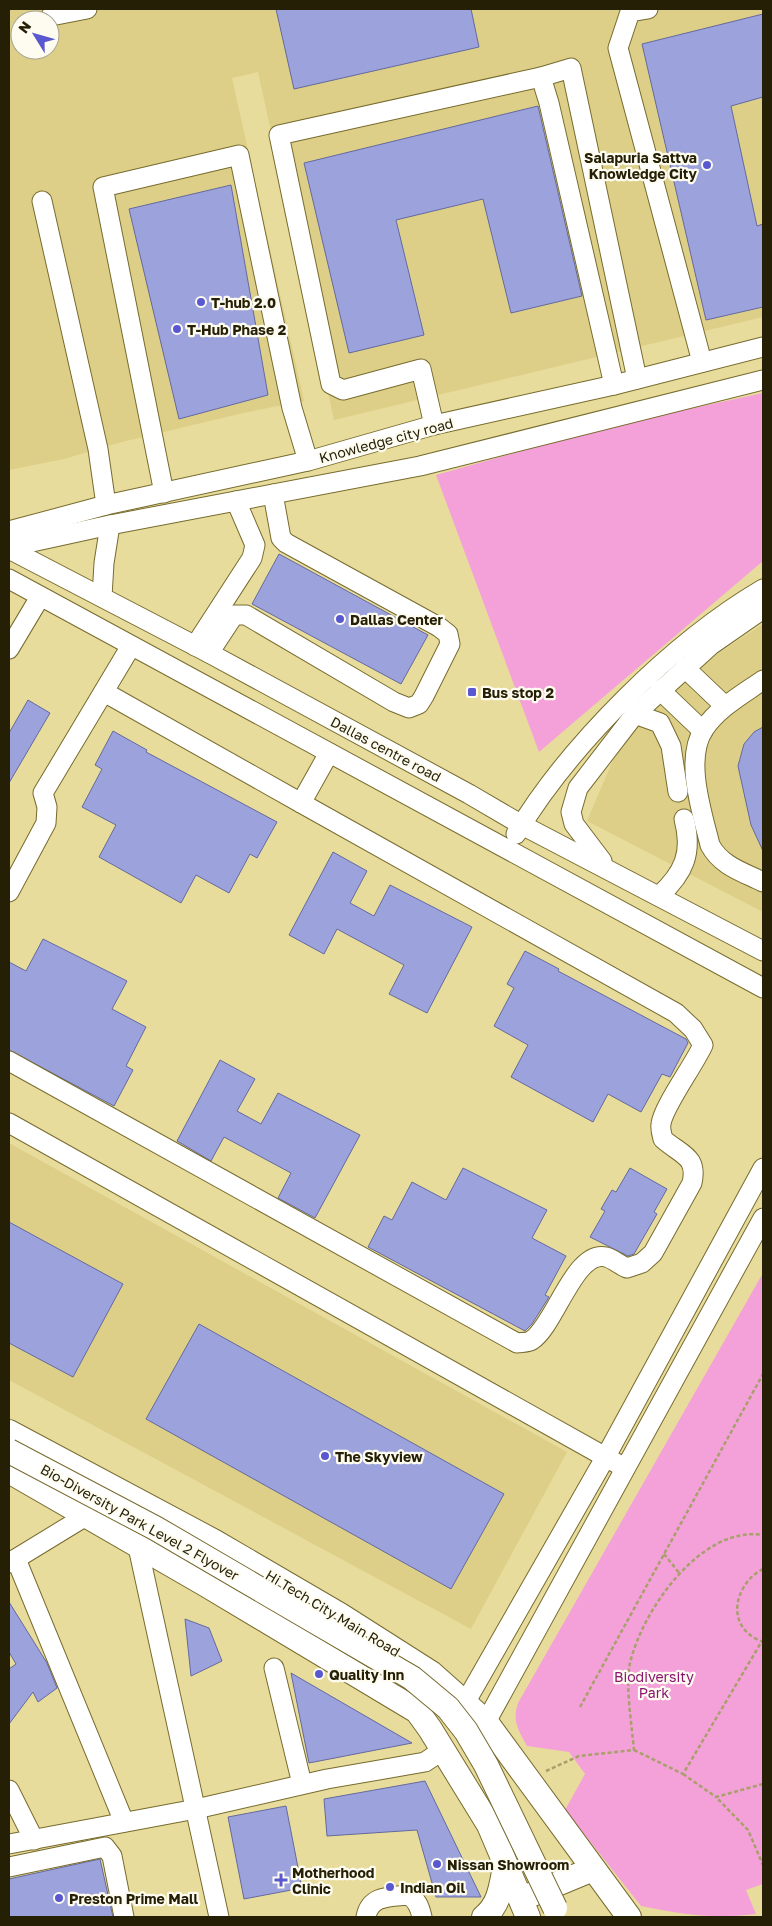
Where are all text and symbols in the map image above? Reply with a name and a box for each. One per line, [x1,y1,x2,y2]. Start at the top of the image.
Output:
north arrow [10,10,60,60]
text: N [14,18,34,36]
place label: Salapuria Sattva Knowledge City [584,149,698,182]
marker: Salapuria Sattva Knowledge City [701,159,713,171]
place label: T-hub 2.0 [211,294,276,311]
marker: T-hub 2.0 [195,296,207,308]
place label: T-Hub Phase 2 [187,321,287,338]
marker: T-Hub Phase 2 [171,323,183,335]
street label: Knowledge city road [317,414,455,466]
place label: Dallas Center [350,611,443,628]
marker: Dallas Center [334,613,346,625]
place label: Bus stop 2 [482,684,554,701]
marker: Bus stop 2 [466,686,478,698]
street label: Dallas centre road [328,713,444,785]
place label: The Skyview [335,1448,423,1465]
marker: The Skyview [319,1450,331,1462]
street label: Bio-Diversity Park Level 2 Flyover [38,1460,243,1584]
street label: Hi Tech City Main Road [263,1566,403,1660]
place label: Quality Inn [329,1666,404,1683]
marker: Quality Inn [313,1668,325,1680]
park label: Biodiversity Park [614,1668,694,1701]
place label: Nissan Showroom [447,1856,569,1873]
marker: Nissan Showroom [431,1858,443,1870]
place label: Motherhood Clinic [292,1864,374,1897]
marker: Motherhood Clinic [274,1873,288,1887]
place label: Indian Oil [400,1879,465,1896]
marker: Indian Oil [384,1881,396,1893]
place label: Preston Prime Mall [69,1890,199,1907]
marker: Preston Prime Mall [53,1892,65,1904]

